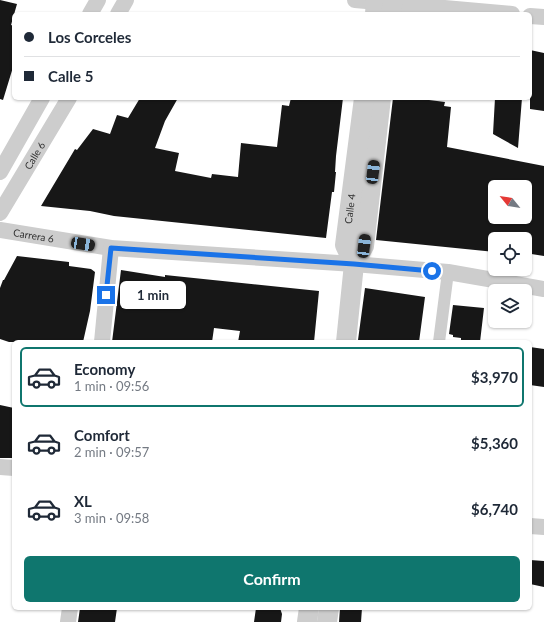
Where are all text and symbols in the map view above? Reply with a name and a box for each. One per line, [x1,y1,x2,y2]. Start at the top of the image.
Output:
text: Los Corceles [48,28,131,46]
text: Calle 5 [48,67,93,85]
street label: Calle 6 [22,139,47,172]
car [366,159,380,185]
north arrow [488,180,532,224]
map controls [488,180,532,328]
street label: Calle 4 [342,193,358,224]
street label: Carrera 6 [12,226,55,245]
button: locate [488,232,532,276]
car [357,233,371,259]
car [70,236,96,252]
route start [423,262,441,280]
callout: 1 min [120,281,186,309]
button: layers [488,284,532,328]
route end [97,286,115,304]
text: 1 min [137,287,169,303]
icon: car [26,359,62,395]
text: Economy [74,360,135,378]
text: $3,970 [471,368,518,386]
text: 1 min · 09:56 [74,378,149,394]
icon: car [26,425,62,461]
text: Comfort [74,426,130,444]
text: $5,360 [471,434,518,452]
text: 2 min · 09:57 [74,444,149,460]
icon: car [26,491,62,527]
text: XL [74,492,92,510]
text: $6,740 [471,500,518,518]
text: 3 min · 09:58 [74,510,149,526]
button: Confirm [24,556,520,602]

